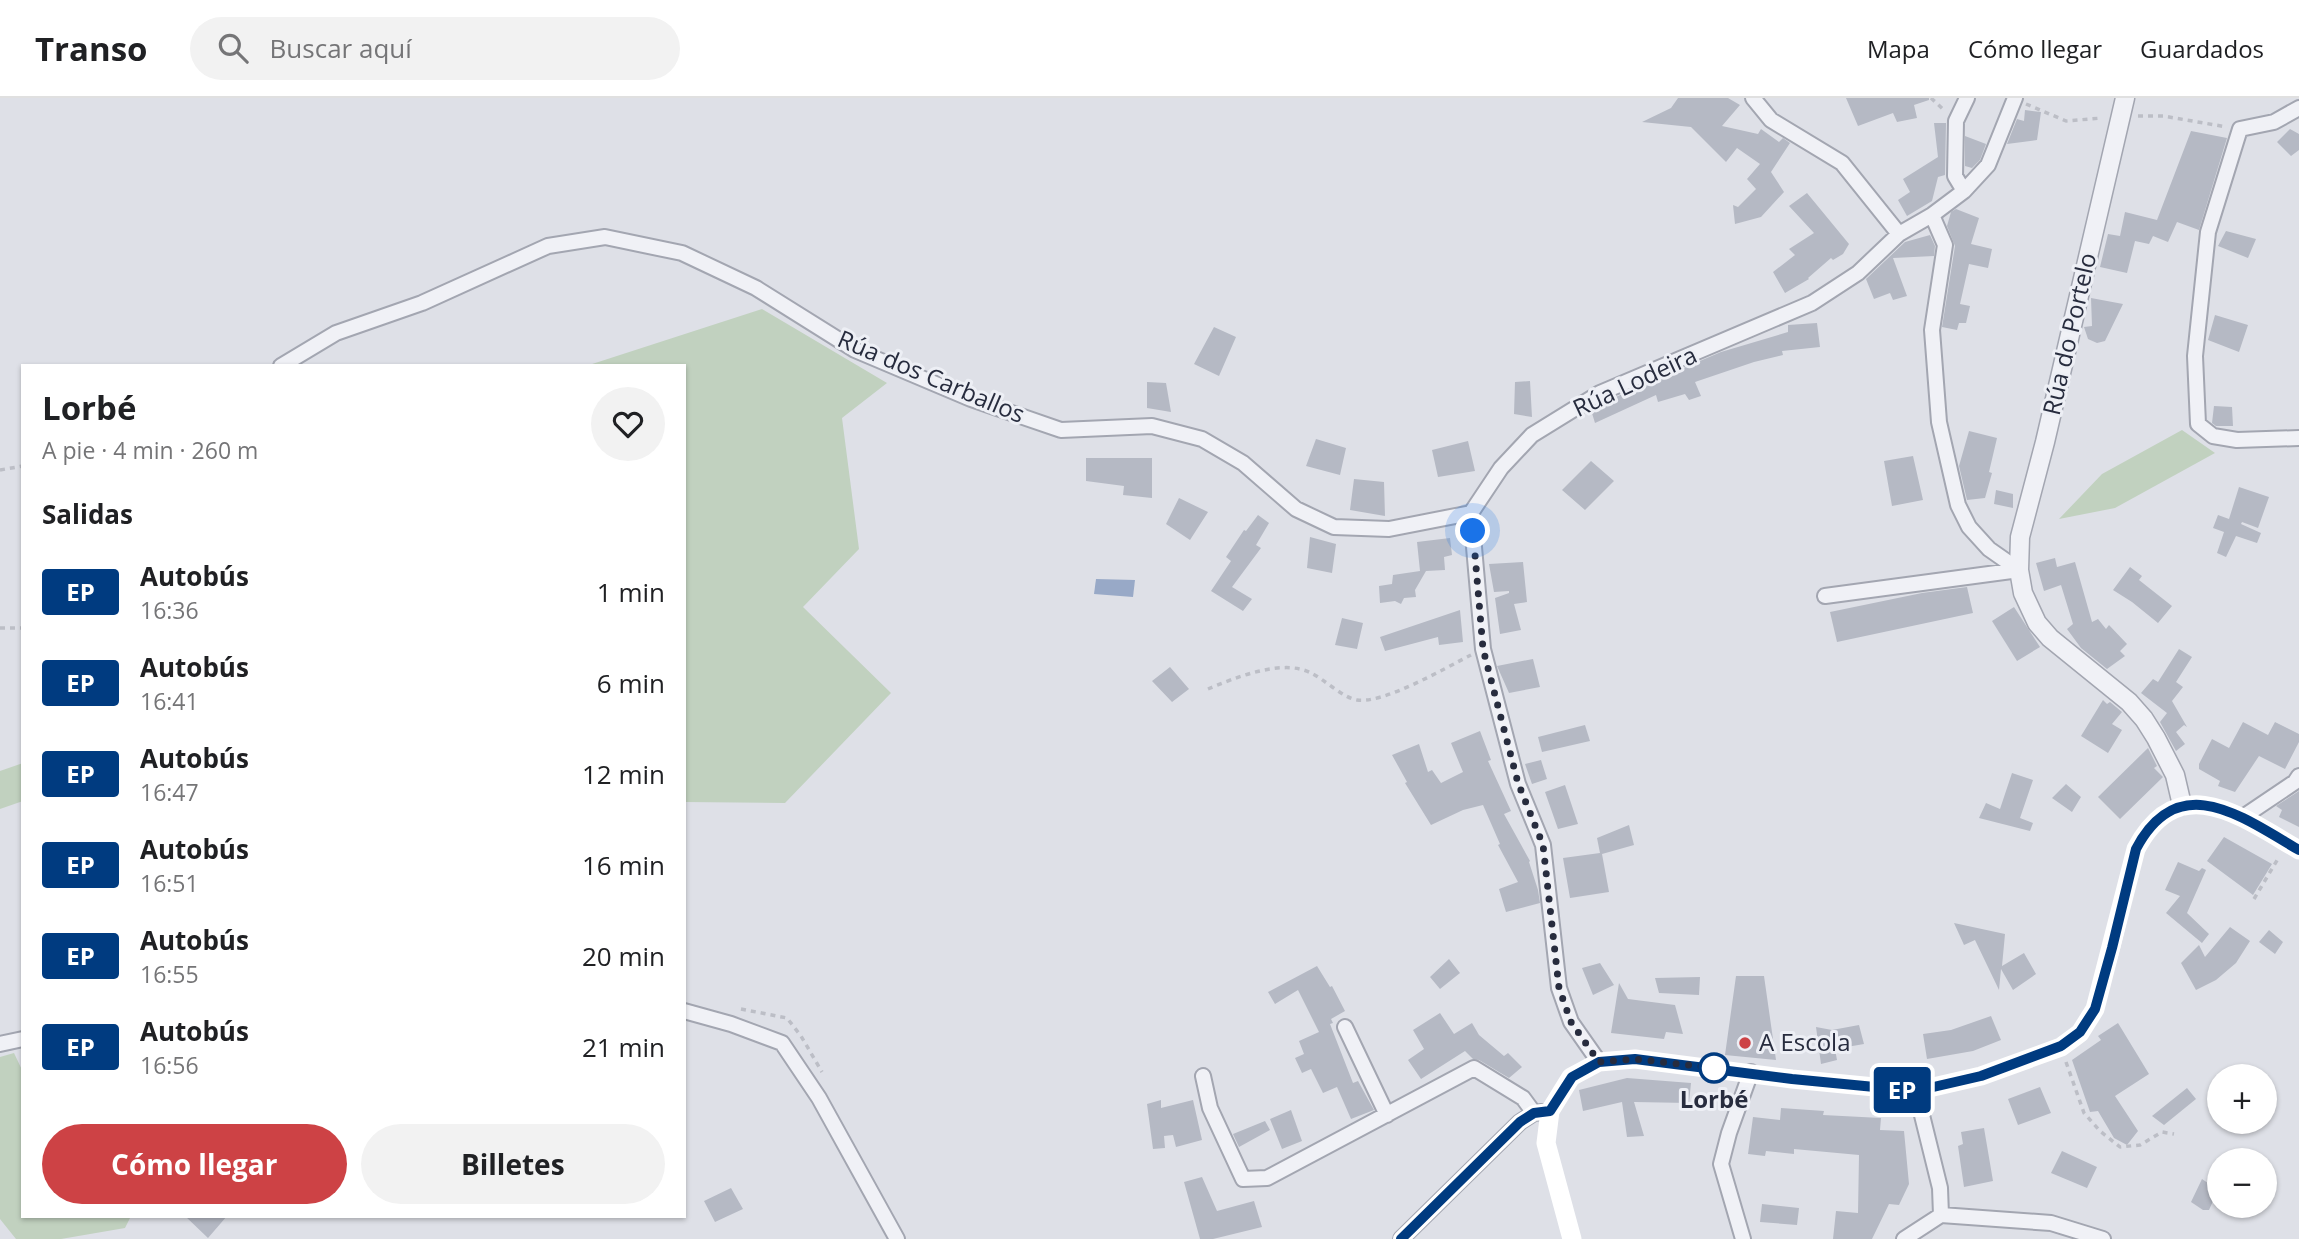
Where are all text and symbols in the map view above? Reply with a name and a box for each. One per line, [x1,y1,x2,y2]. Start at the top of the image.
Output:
search box [190,17,680,80]
text: Transo [35,26,148,71]
icon: search [214,29,252,67]
text: Buscar aquí [270,30,412,66]
text: Mapa [1867,32,1930,65]
text: Cómo llegar [1968,32,2102,65]
text: Guardados [2140,32,2264,65]
street label: Rúa do Portelo [2034,249,2103,418]
street label: Rúa dos Carballos [833,321,1030,430]
street label: Rúa Lodeira [1567,337,1702,424]
text: Lorbé [42,385,136,430]
button: heart [591,387,665,461]
text: A pie · 4 min · 260 m [42,434,258,466]
text: Salidas [42,496,133,532]
your location [1455,513,1490,548]
text: Autobús [140,558,249,594]
text: 1 min [597,574,665,610]
text: EP [66,575,95,608]
text: 16:36 [140,594,199,626]
text: Autobús [140,649,249,685]
text: 6 min [597,665,665,701]
text: EP [66,666,95,699]
text: 16:41 [140,685,199,717]
text: Autobús [140,740,249,776]
text: 12 min [582,756,665,792]
text: EP [66,757,95,790]
text: 16:47 [140,776,199,808]
text: Autobús [140,831,249,867]
text: 16 min [582,847,665,883]
text: EP [66,848,95,881]
text: 16:51 [140,867,199,899]
text: Autobús [140,922,249,958]
text: 20 min [582,938,665,974]
text: EP [66,939,95,972]
text: 16:55 [140,958,199,990]
text: Autobús [140,1013,249,1049]
place label: A Escola [1759,1025,1851,1058]
text: 21 min [582,1029,665,1065]
text: EP [66,1030,95,1063]
marker: A Escola [1737,1035,1753,1051]
text: 16:56 [140,1049,199,1081]
marker: Lorbé [1699,1053,1729,1083]
map controls [2207,1064,2277,1218]
button: + [2207,1064,2277,1134]
line badge: EP [1870,1067,1934,1113]
text: EP [1888,1073,1916,1106]
place label: Lorbé [1680,1082,1748,1115]
button: Cómo llegar [42,1124,347,1204]
button: Billetes [361,1124,665,1204]
button: − [2207,1148,2277,1218]

